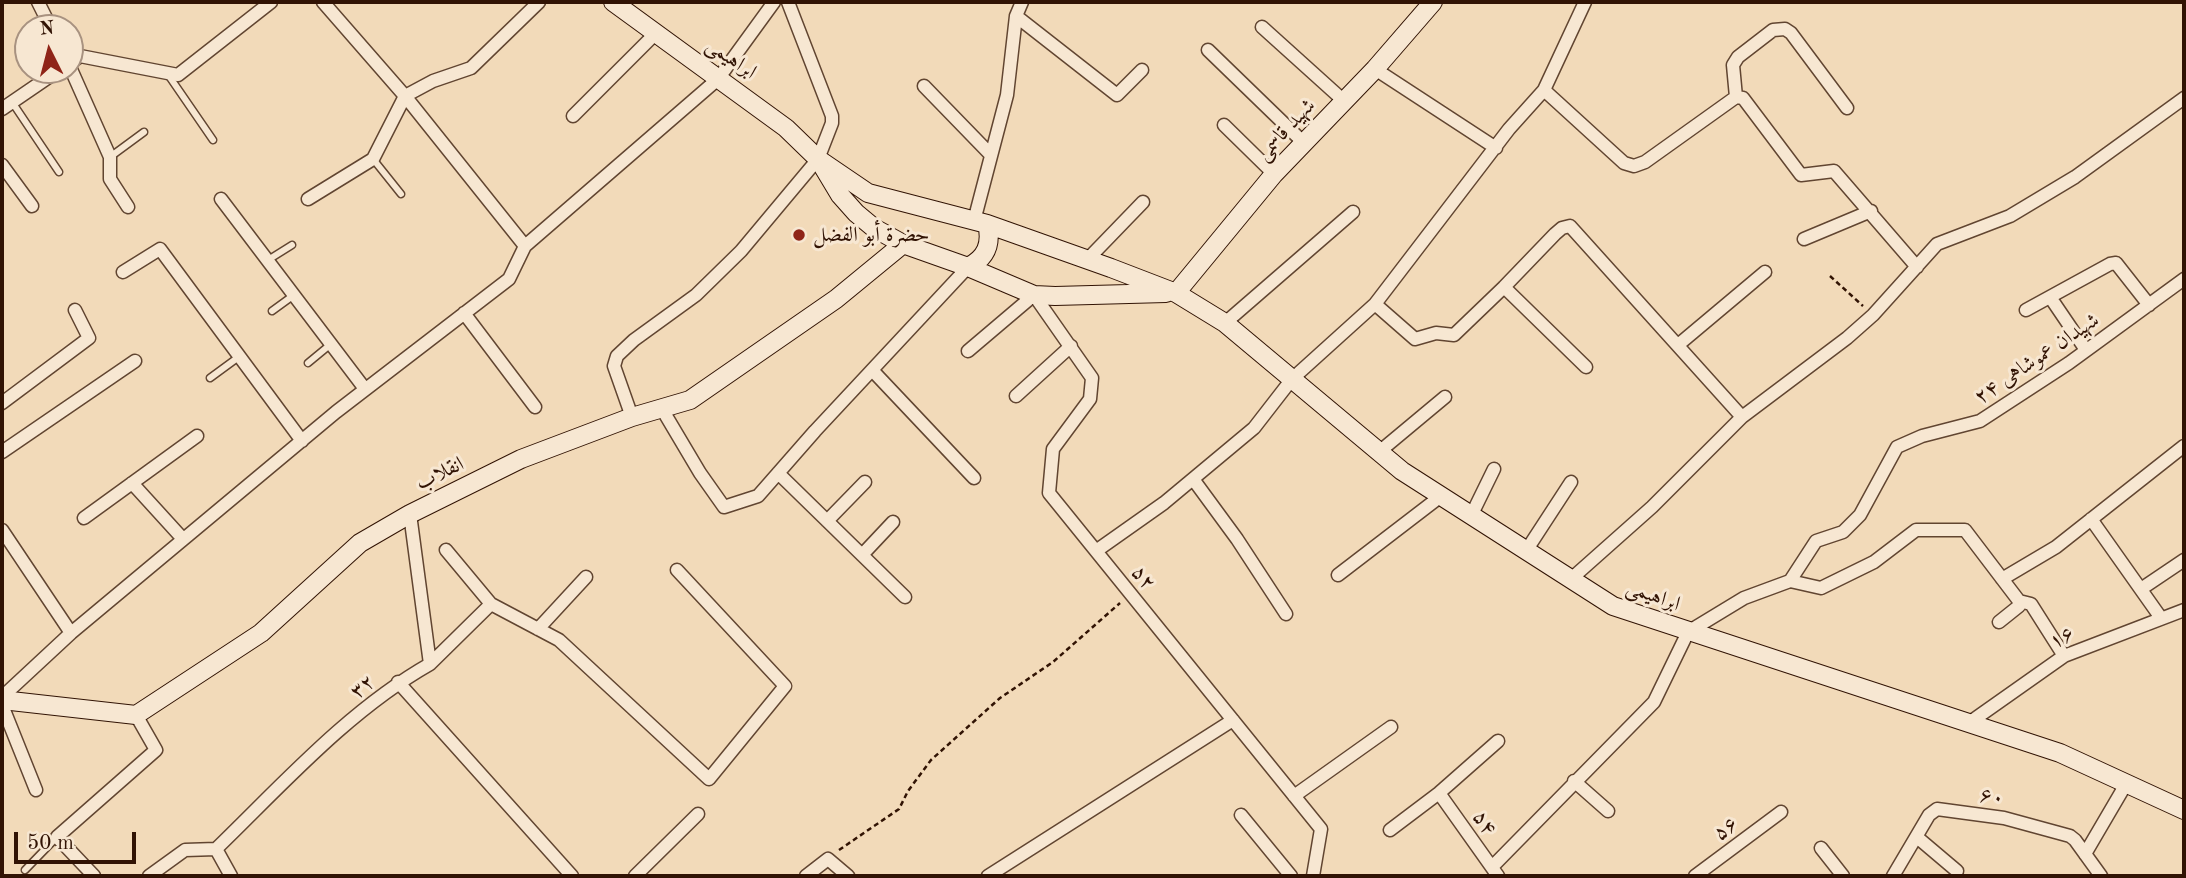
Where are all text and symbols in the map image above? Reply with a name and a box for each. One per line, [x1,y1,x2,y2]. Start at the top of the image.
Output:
north arrow [14,14,84,84]
text: N [39,19,55,40]
street label: ابراهیمی [701,33,761,85]
street label: شهید قاسمی [1251,94,1321,166]
place label: حضرة أبو الفضل [813,222,930,248]
marker: حضرة أبو الفضل [791,227,807,243]
street label: ۲۴ شهیدان عموشاهی [1970,308,2104,410]
street label: انقلاب [412,452,468,496]
street label: ۵۲ [1125,561,1161,595]
street label: ابراهیمی [1623,575,1683,617]
street label: ۱۶ [2045,621,2079,655]
street label: ۳۲ [345,669,381,705]
street label: ۶۰ [1978,783,2006,811]
street label: ۵۴ [1467,806,1501,840]
street label: ۵۶ [1709,812,1743,846]
scale bar [18,818,140,862]
text: 50 m [27,833,74,854]

